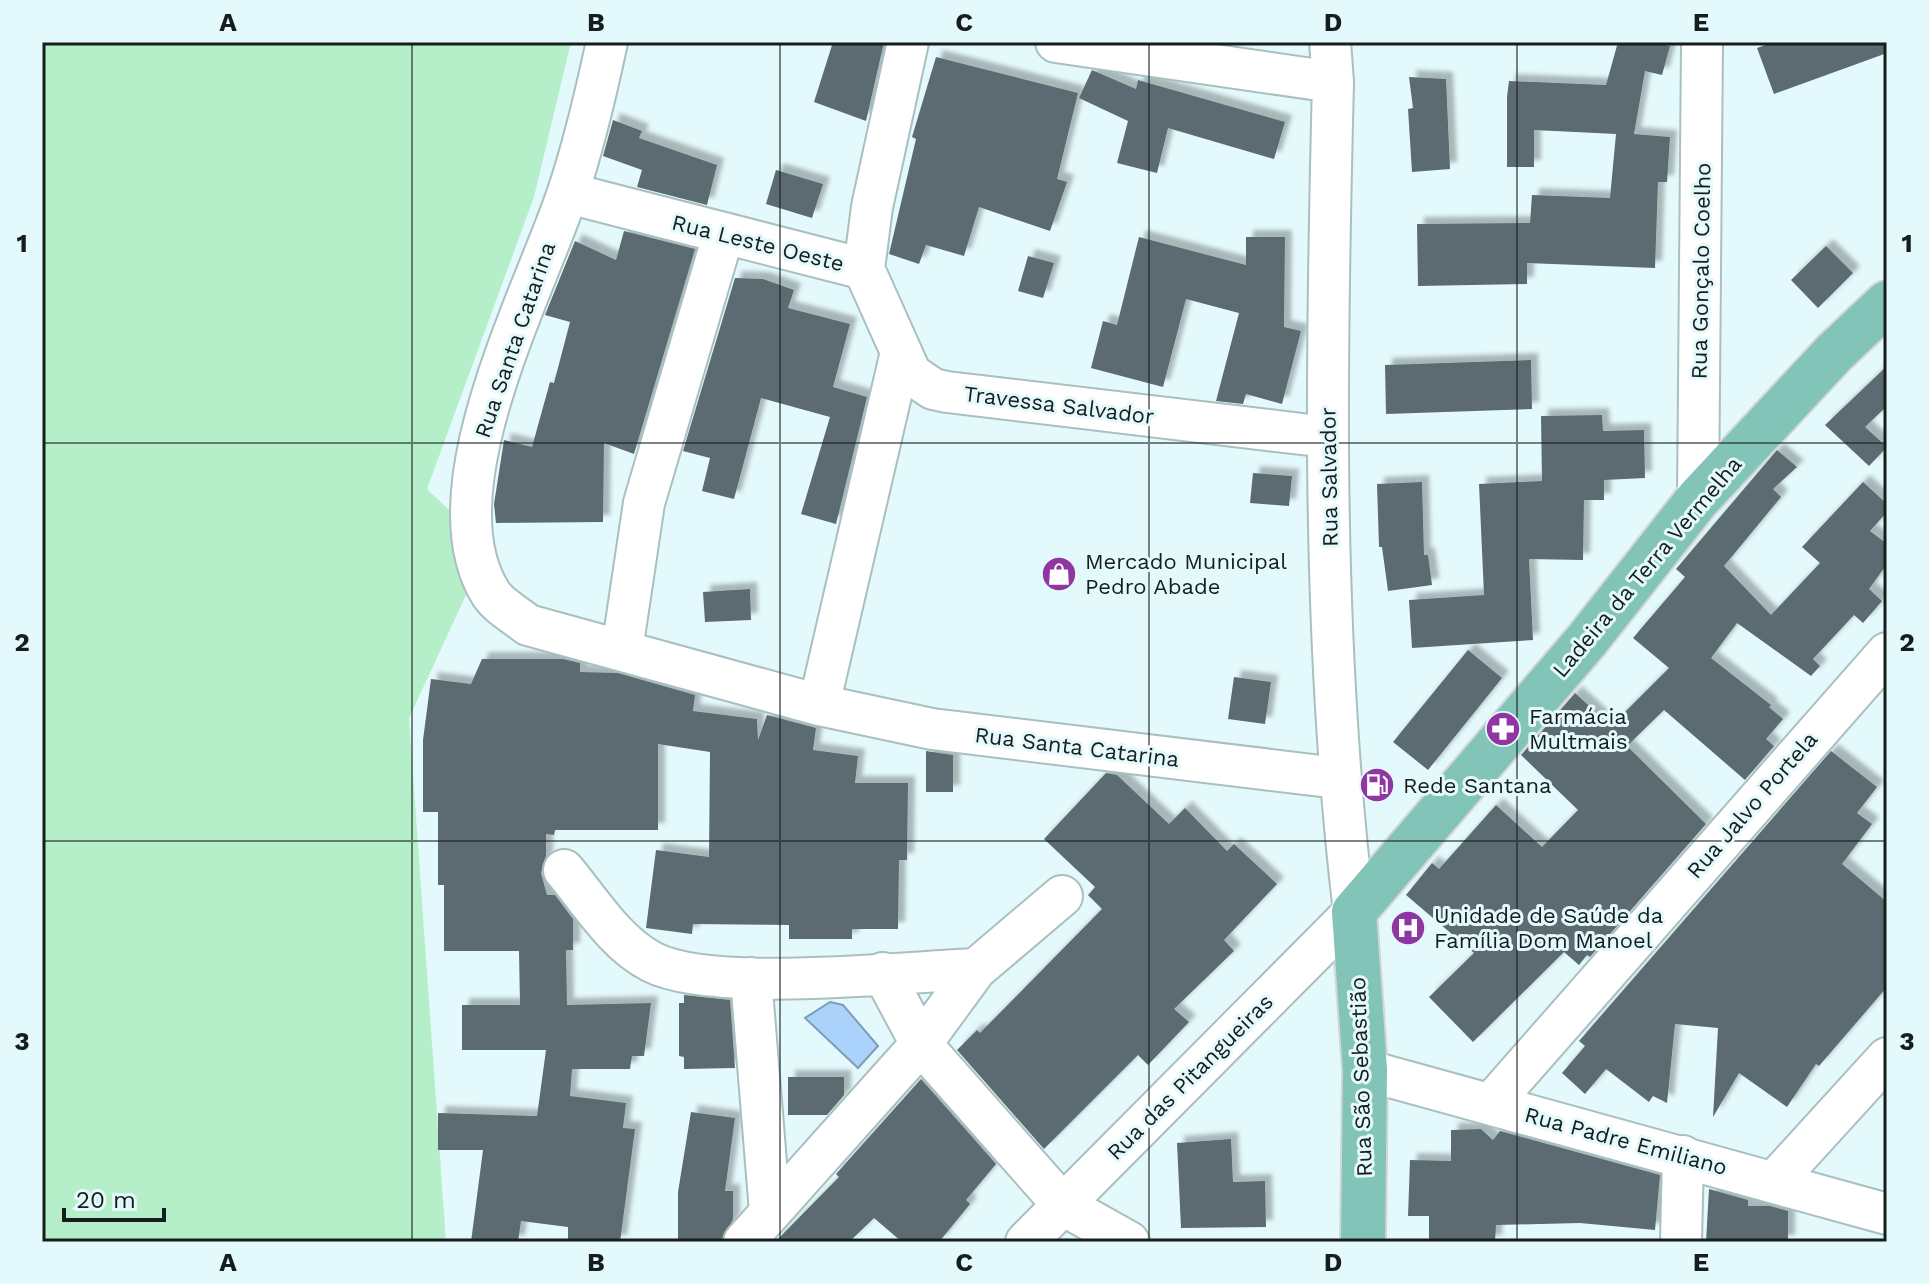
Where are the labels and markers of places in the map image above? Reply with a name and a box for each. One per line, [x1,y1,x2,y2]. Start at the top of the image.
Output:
place label: Mercado Municipal Pedro Abade [1085,549,1287,599]
shop icon: Mercado Municipal Pedro Abade [1040,555,1078,593]
place label: Farmácia Multmais [1529,704,1628,754]
pharmacy icon: Farmácia Multmais [1484,710,1522,748]
fuel station icon: Rede Santana [1358,766,1396,804]
place label: Rede Santana [1403,773,1551,798]
place label: Unidade de Saúde da Família Dom Manoel [1434,903,1663,953]
hospital icon: Unidade de Saúde da Família Dom Manoel [1389,909,1427,947]

